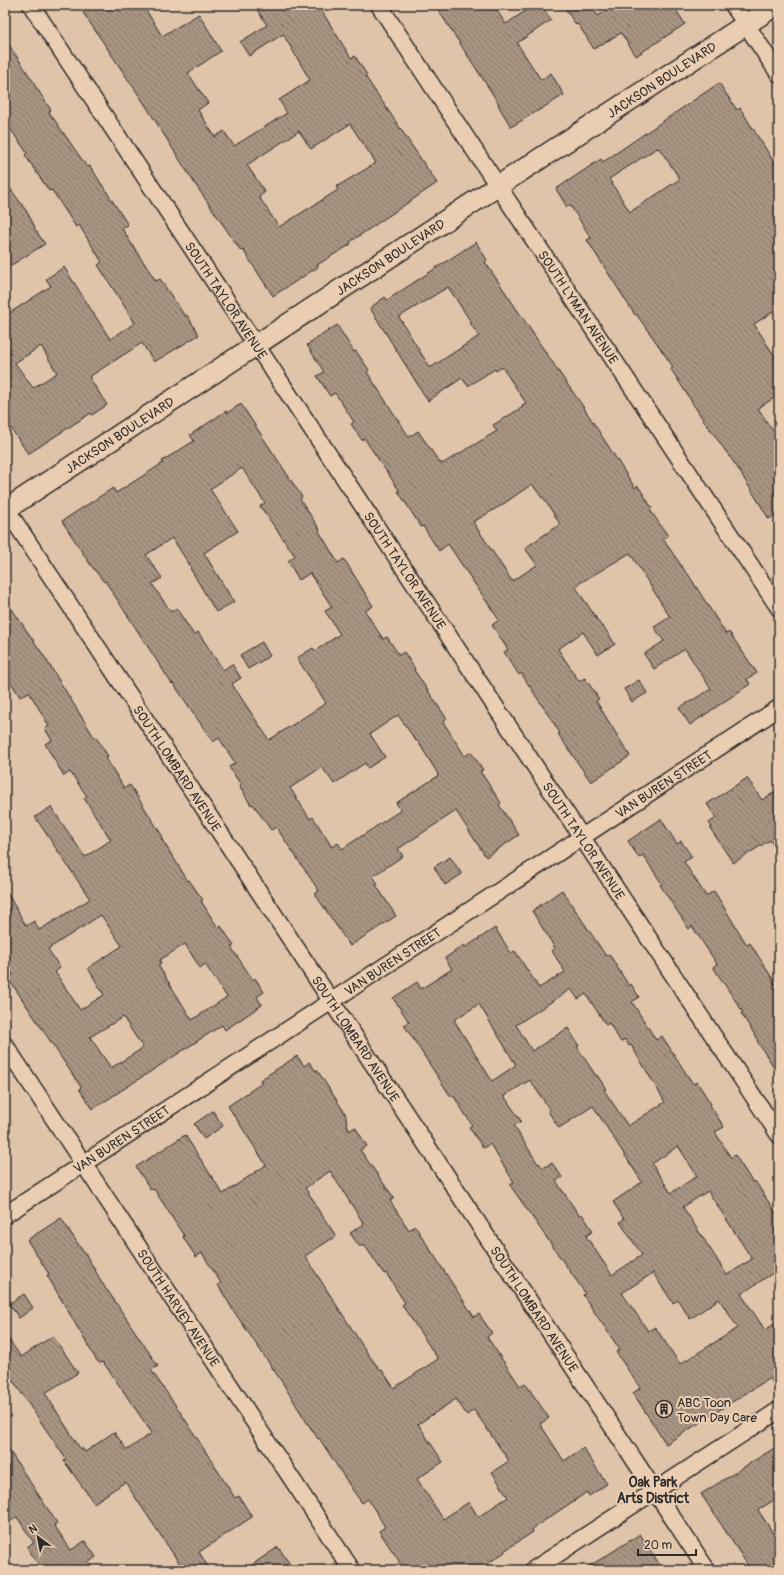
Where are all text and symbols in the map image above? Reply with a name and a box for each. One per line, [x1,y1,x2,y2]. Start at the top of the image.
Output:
street label: JACKSON BOULEVARD [604,39,720,122]
street label: JACKSON BOULEVARD [333,216,448,299]
street label: SOUTH TAYLOR AVENUE [181,239,270,363]
street label: SOUTH LYMAN AVENUE [534,248,621,367]
street label: JACKSON BOULEVARD [62,394,178,477]
street label: SOUTH TAYLOR AVENUE [360,509,449,633]
street label: SOUTH LOMBARD AVENUE [129,703,224,835]
street label: VAN BUREN STREET [613,747,715,822]
street label: SOUTH TAYLOR AVENUE [539,779,628,903]
street label: VAN BUREN STREET [342,925,444,1000]
street label: SOUTH LOMBARD AVENUE [308,973,403,1105]
street label: VAN BUREN STREET [71,1102,173,1177]
street label: SOUTH LOMBARD AVENUE [486,1243,581,1376]
street label: SOUTH HARVEY AVENUE [133,1247,223,1370]
place label: ABC Toon Town Day Care [677,1395,757,1426]
building icon: ABC Toon Town Day Care [654,1399,674,1419]
district label: Oak Park Arts District [617,1474,690,1507]
north arrow [18,1517,58,1557]
text: N [26,1521,40,1536]
scale bar [638,1531,696,1557]
text: 20 m [644,1538,673,1553]

